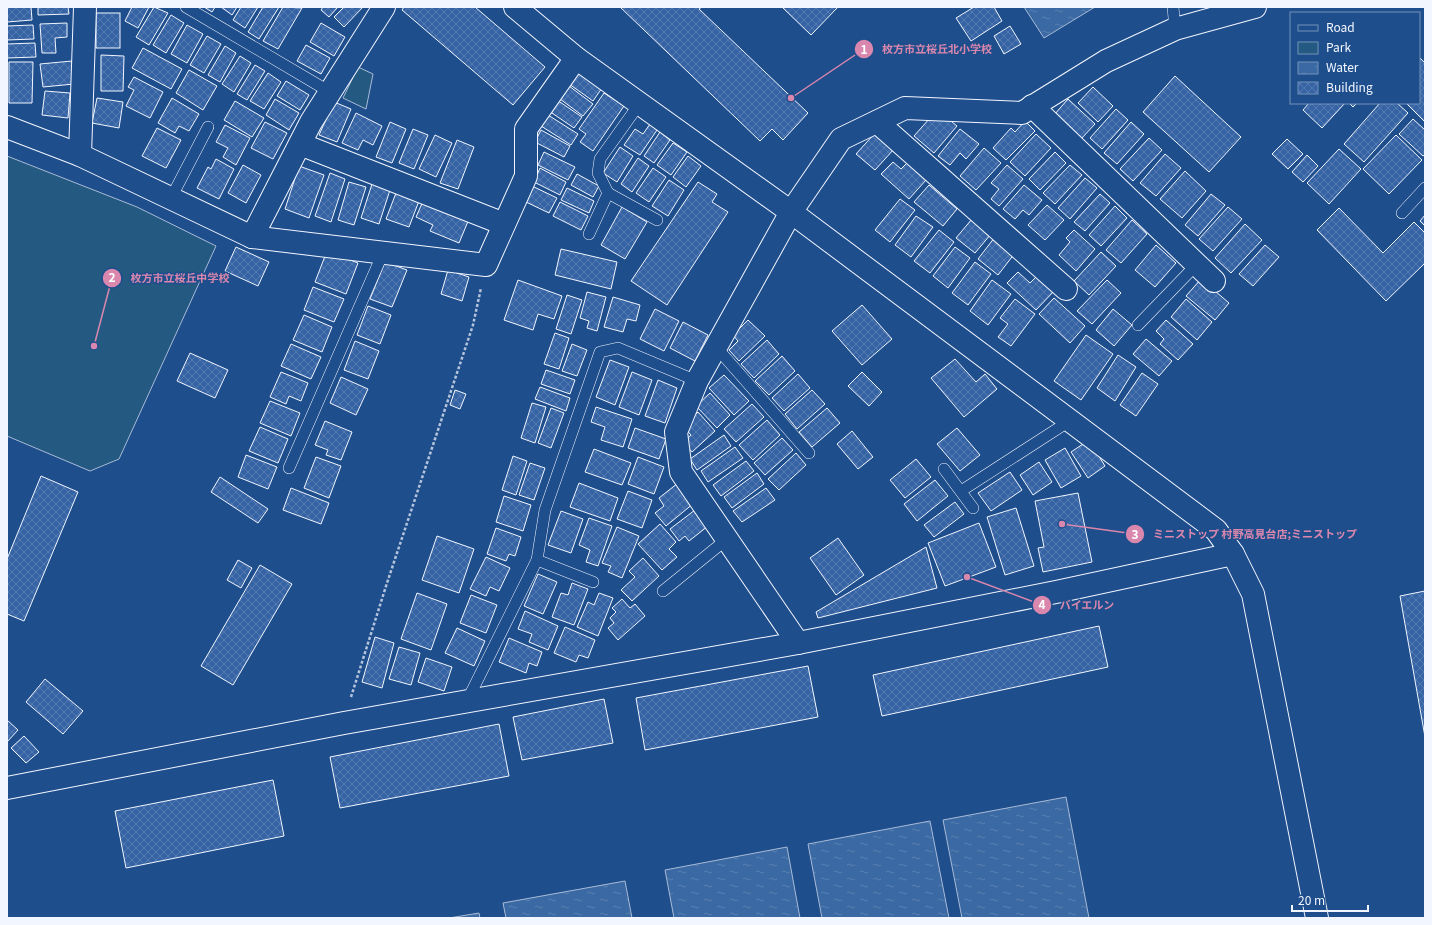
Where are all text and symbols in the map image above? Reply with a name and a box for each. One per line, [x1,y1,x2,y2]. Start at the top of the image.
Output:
legend [1290,12,1420,104]
text: Road [1326,18,1355,35]
callout: 枚方市立桜丘北小学校 [854,38,1000,61]
text: Park [1326,38,1351,55]
text: 1 [860,40,868,57]
text: 枚方市立桜丘北小学校 [882,40,992,56]
text: Water [1326,58,1359,75]
text: Building [1326,78,1373,95]
callout: 枚方市立桜丘中学校 [102,267,237,290]
text: 2 [108,268,116,285]
text: 枚方市立桜丘中学校 [131,269,230,285]
callout: ミニストップ 村野高見台店;ミニストップ [1125,523,1366,546]
text: 3 [1131,525,1139,542]
text: ミニストップ 村野高見台店;ミニストップ [1153,525,1357,541]
callout: バイエルン [1032,593,1123,616]
text: 4 [1038,595,1046,612]
text: バイエルン [1060,596,1114,612]
scale bar [1292,887,1368,913]
text: 20 m [1298,891,1325,908]

